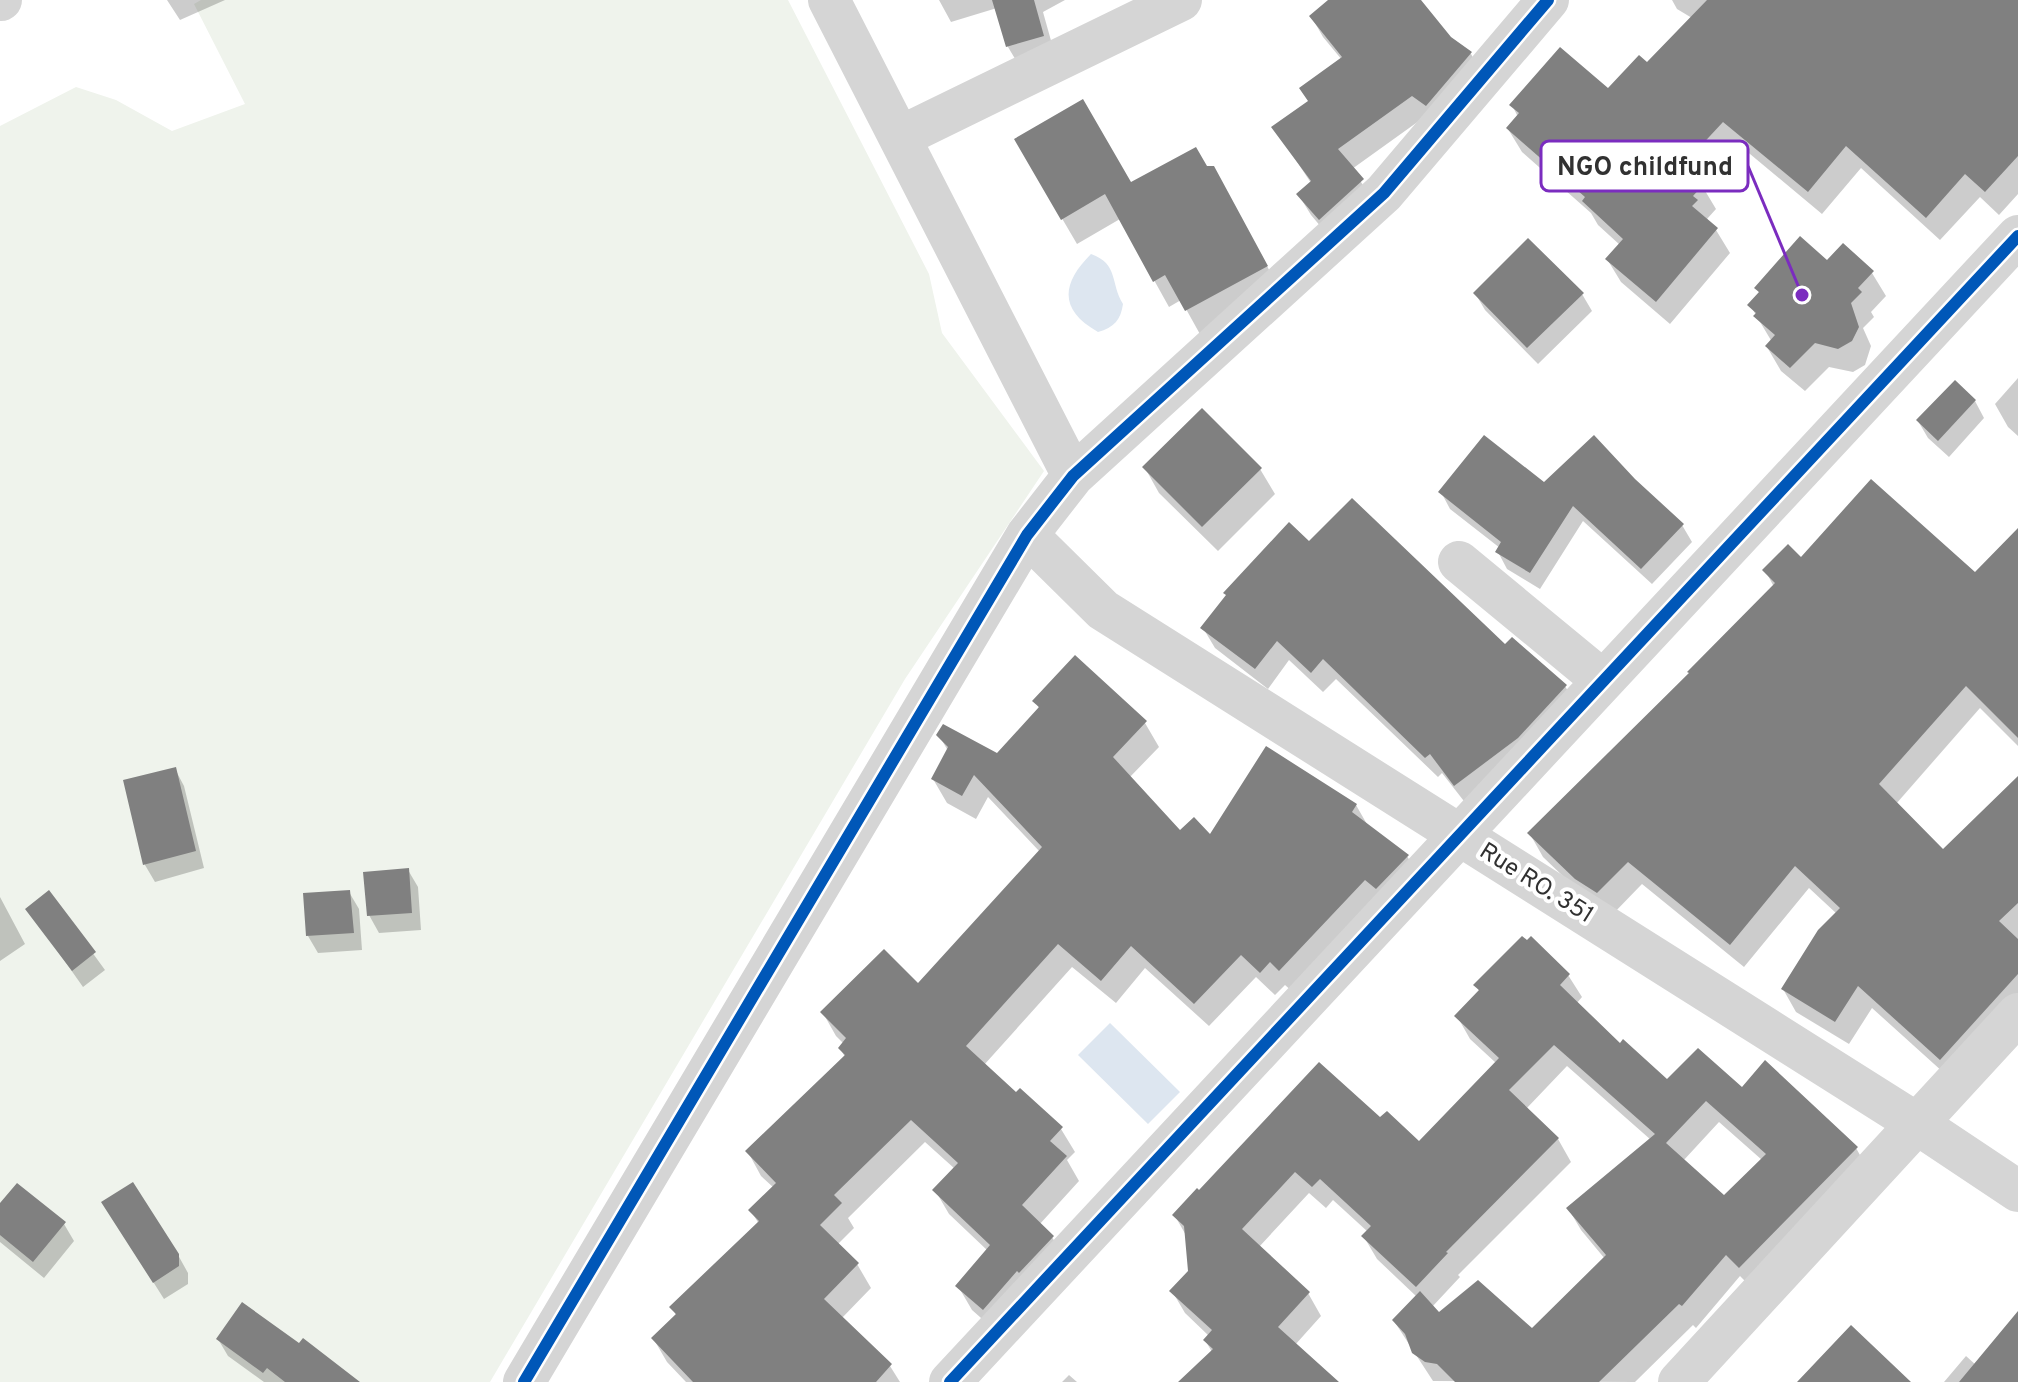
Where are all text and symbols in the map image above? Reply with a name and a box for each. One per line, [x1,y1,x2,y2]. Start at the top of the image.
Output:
callout: NGO childfund [1541,141,1748,191]
text: NGO childfund [1557,152,1733,185]
street label: Rue RO. 351 [1473,837,1599,931]

